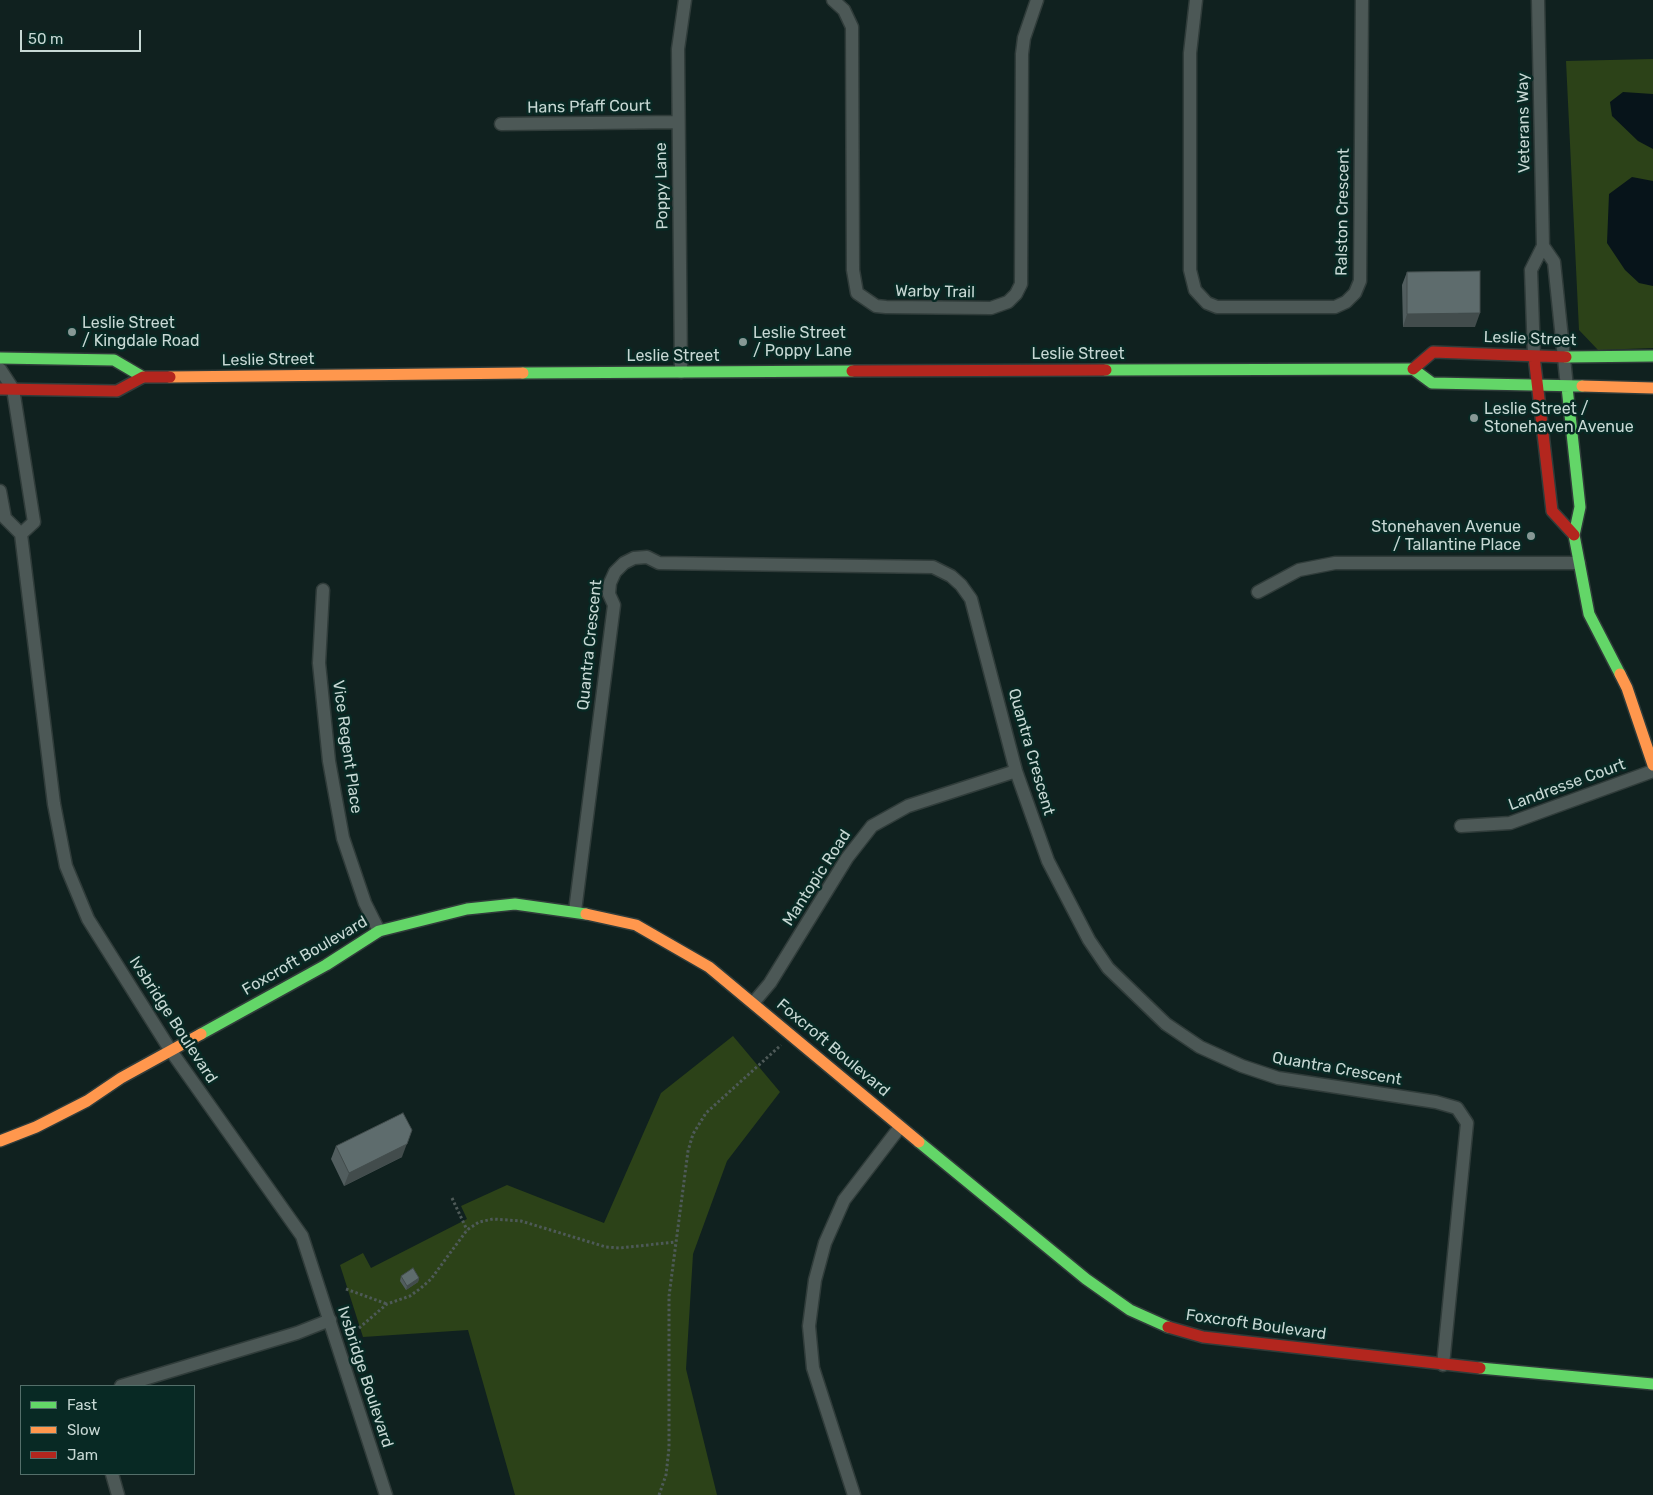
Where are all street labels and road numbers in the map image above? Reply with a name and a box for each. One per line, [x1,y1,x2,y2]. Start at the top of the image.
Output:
street label: Veterans Way [1514,73,1534,173]
street label: Hans Pfaff Court [527,96,651,118]
street label: Poppy Lane [652,142,672,230]
street label: Ralston Crescent [1332,148,1354,276]
street label: Warby Trail [895,282,975,302]
street label: Leslie Street [1483,328,1577,350]
street label: Leslie Street [1032,344,1124,364]
street label: Leslie Street [627,346,719,366]
street label: Leslie Street [221,350,315,370]
street label: Quantra Crescent [574,579,606,711]
street label: Vice Regent Place [328,679,366,815]
street label: Quantra Crescent [1004,686,1058,818]
street label: Landresse Court [1506,755,1628,815]
street label: Mantopic Road [779,826,855,930]
street label: Foxcroft Boulevard [239,912,371,1000]
street label: Ivsbridge Boulevard [125,953,221,1087]
street label: Foxcroft Boulevard [773,995,893,1101]
street label: Quantra Crescent [1271,1048,1403,1090]
street label: Ivsbridge Boulevard [333,1304,397,1450]
street label: Foxcroft Boulevard [1185,1306,1327,1344]

